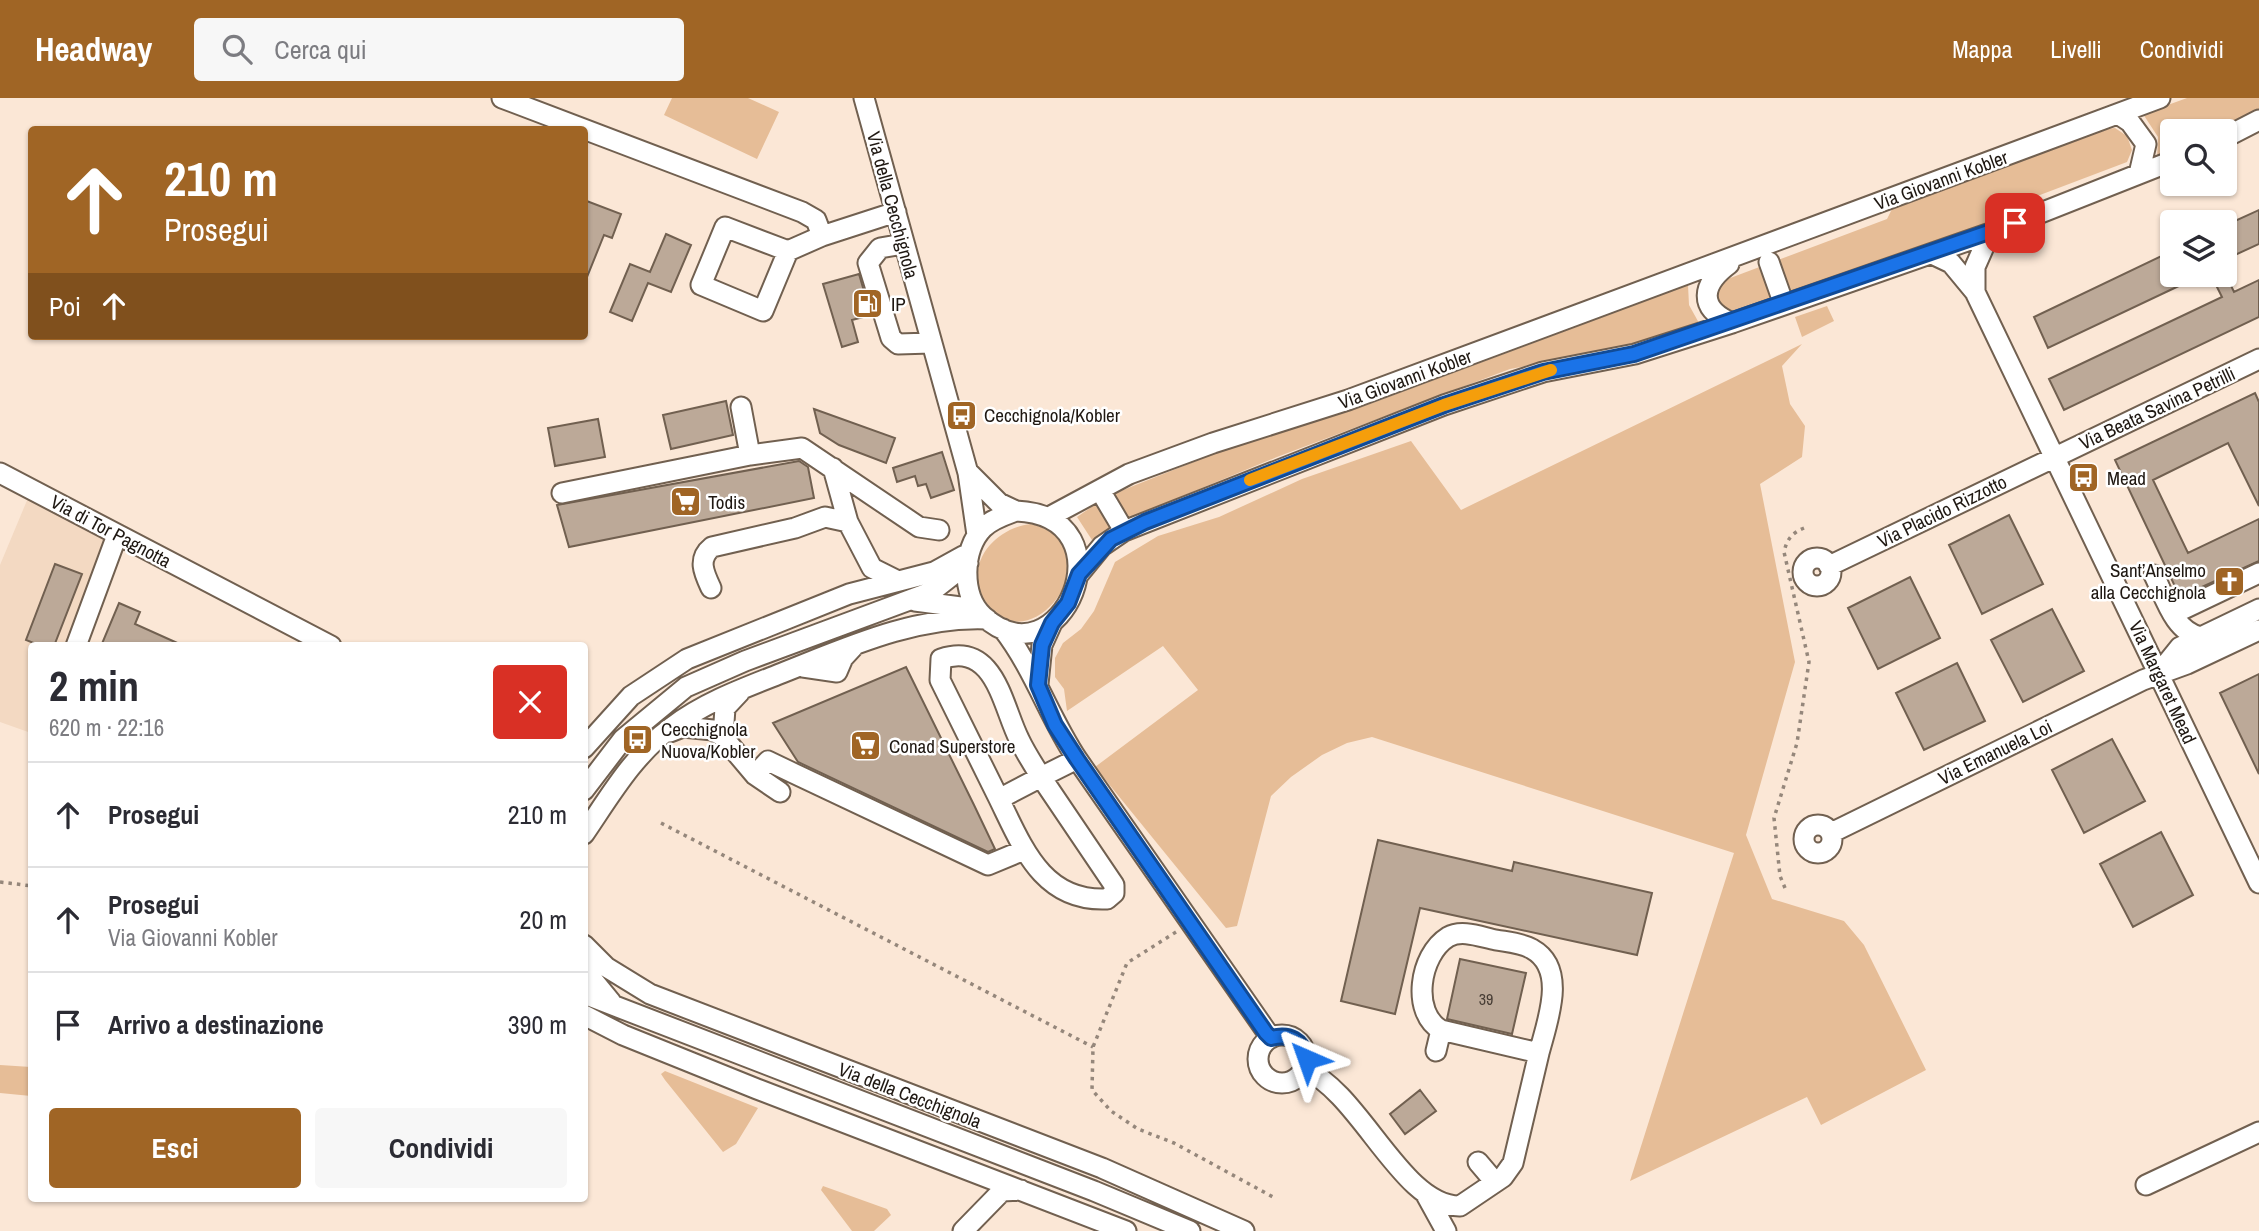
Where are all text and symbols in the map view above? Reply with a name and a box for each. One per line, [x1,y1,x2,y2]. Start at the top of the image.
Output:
search box [194,18,684,81]
text: Headway [35,27,152,71]
icon: search [218,30,256,68]
text: Cerca qui [274,32,367,67]
text: Mappa [1952,33,2012,65]
text: Livelli [2050,33,2102,65]
text: Condividi [2140,33,2224,65]
map controls [2160,119,2237,287]
button: search [2160,119,2237,196]
street label: Via della Cecchignola [861,129,925,282]
street label: Via Giovanni Kobler [1871,144,2012,216]
text: 210 m [164,145,278,211]
icon: ahead [49,154,140,245]
pin [1985,193,2045,253]
icon: arrive [1996,204,2034,242]
text: Prosegui [164,208,269,251]
button: layers [2160,210,2237,287]
icon: ahead [95,287,133,325]
fuel station icon: IP [851,287,885,321]
text: Poi [49,289,81,324]
place label: IP [891,291,906,317]
street label: Via Giovanni Kobler [1335,343,1476,415]
street label: Via Beata Savina Petrilli [2075,360,2239,456]
bus stop icon: Cecchignola/Kobler [944,398,978,432]
place label: Cecchignola/Kobler [984,402,1121,428]
bus stop icon: Mead [2067,461,2101,495]
place label: Mead [2107,465,2146,491]
street label: Via Placido Rizzotto [1873,468,2011,554]
supermarket icon: Todis [668,485,702,519]
street label: Via di Tor Pagnotta [46,488,176,574]
place label: Todis [708,489,745,515]
place label: Sant’Anselmo alla Cecchignola [2091,557,2206,605]
church icon: Sant’Anselmo alla Cecchignola [2212,564,2246,598]
street label: Via Margaret Mead [2123,616,2203,748]
text: 2 min [49,658,139,714]
button: close [493,665,567,739]
text: 620 m · 22:16 [49,712,164,743]
street label: Via Emanuela Loi [1934,713,2056,791]
place label: Cecchignola Nuova/Kobler [661,716,756,764]
bus stop icon: Cecchignola Nuova/Kobler [621,723,655,757]
supermarket icon: Conad Superstore [849,729,883,763]
place label: Conad Superstore [889,733,1015,759]
icon: ahead [49,796,87,834]
text: Prosegui [108,797,199,832]
text: 210 m [508,797,567,832]
text: Prosegui [108,887,199,922]
icon: ahead [49,901,87,939]
text: 20 m [520,902,567,937]
text: Via Giovanni Kobler [108,922,278,953]
house number: 39 [1479,988,1493,1010]
icon: arrive [49,1006,87,1044]
text: Arrivo a destinazione [108,1007,324,1042]
text: 390 m [508,1007,567,1042]
position arrow [1270,1022,1344,1096]
street label: Via della Cecchignola [835,1056,986,1134]
button: Esci [49,1108,301,1188]
button: Condividi [315,1108,567,1188]

